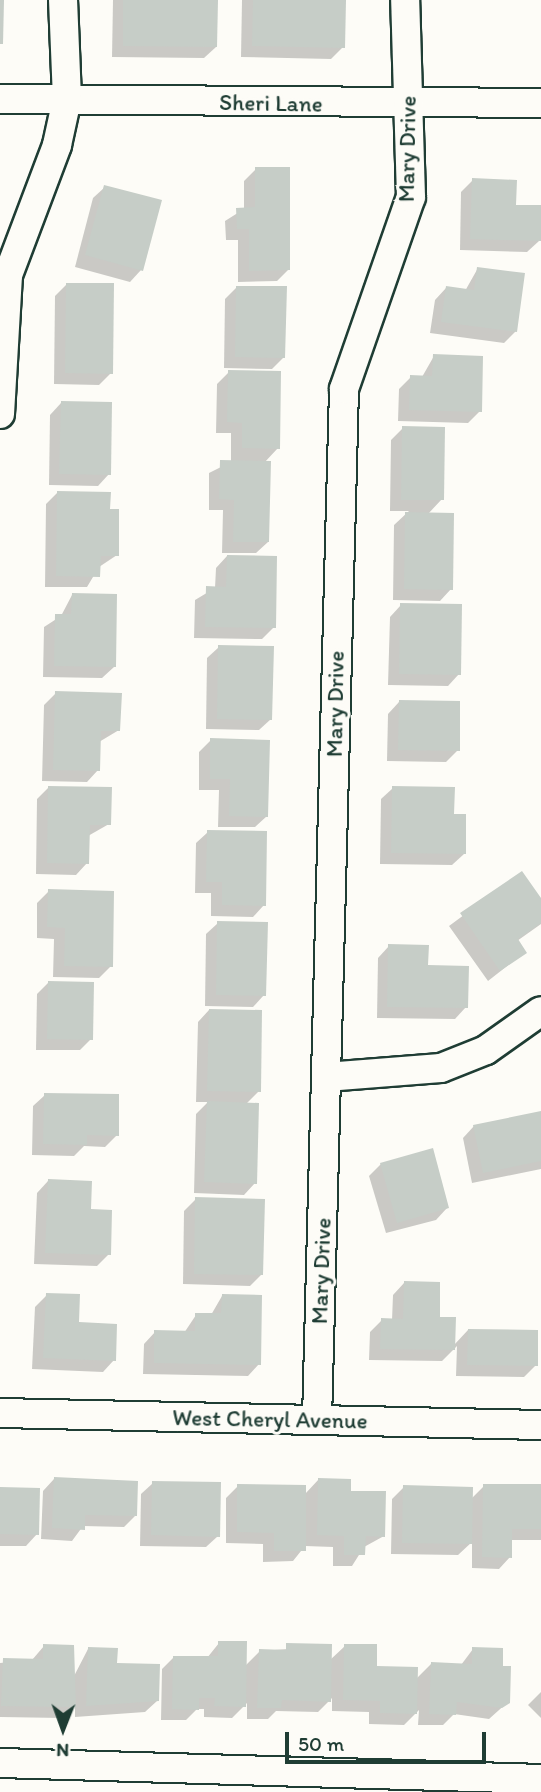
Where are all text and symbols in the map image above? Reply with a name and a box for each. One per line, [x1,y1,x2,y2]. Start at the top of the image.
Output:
street label: Sheri Lane [219,88,323,118]
street label: Mary Drive [392,95,422,203]
street label: Mary Drive [320,650,350,758]
street label: Mary Drive [305,1217,337,1325]
street label: West Cheryl Avenue [172,1403,368,1435]
north arrow [28,1694,98,1764]
scale bar [289,1718,490,1762]
text: 50 m [298,1731,344,1756]
text: N [56,1739,69,1762]

